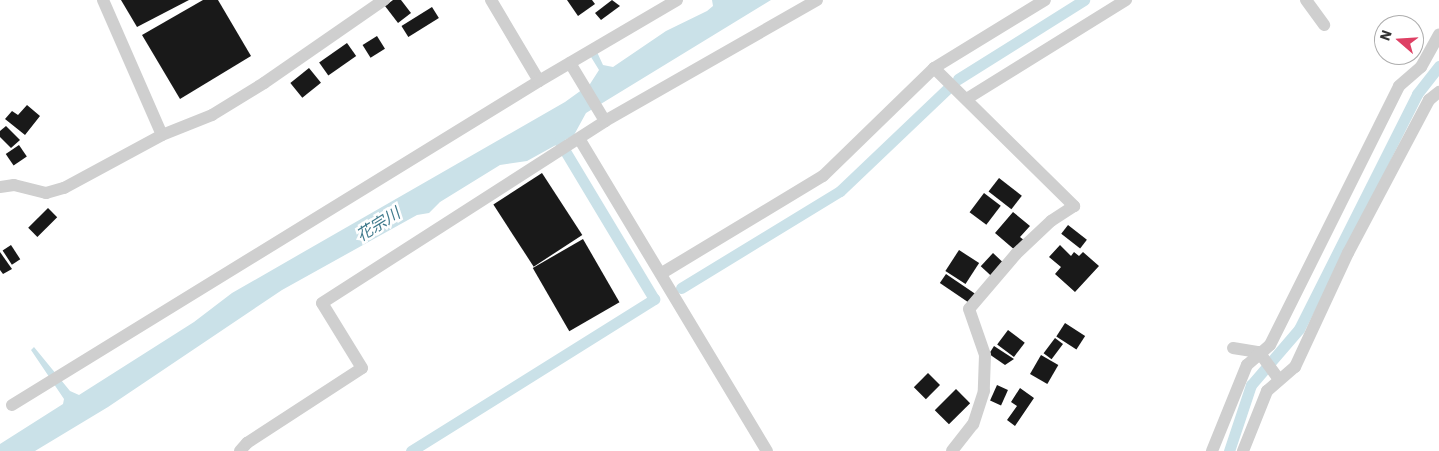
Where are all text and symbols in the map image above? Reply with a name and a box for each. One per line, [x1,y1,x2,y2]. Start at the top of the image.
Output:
north arrow [1374,15,1424,65]
text: N [1376,28,1396,43]
water label: 花宗川 [353,203,403,245]

